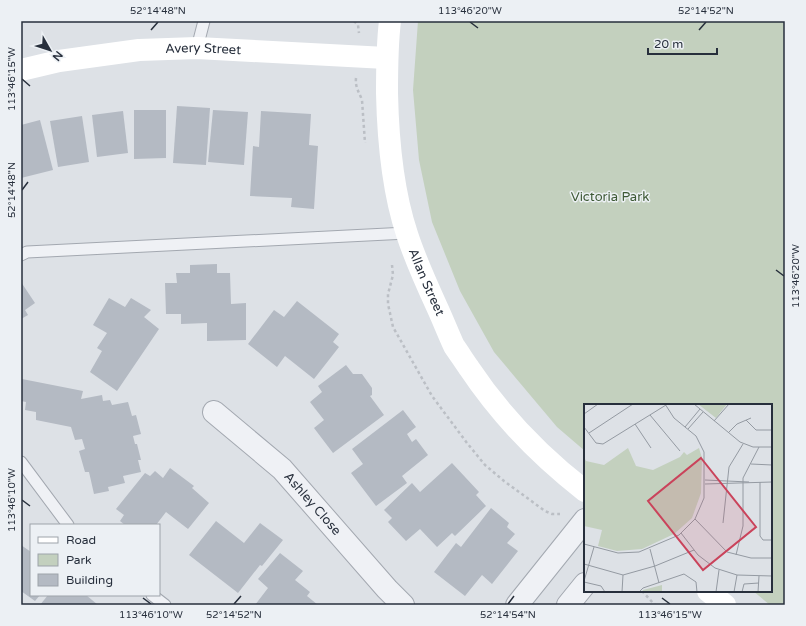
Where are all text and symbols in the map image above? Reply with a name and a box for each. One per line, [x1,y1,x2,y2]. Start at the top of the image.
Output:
text: 52°14'48"N [130,5,186,17]
text: 113°46'20"W [438,5,502,17]
text: 52°14'52"N [678,5,734,17]
north arrow [30,30,70,70]
scale bar [648,30,717,56]
text: 20 m [654,37,683,51]
street label: Avery Street [165,40,242,58]
text: 113°46'15"W [6,47,18,111]
text: N [50,48,65,64]
text: 52°14'48"N [6,162,18,218]
park label: Victoria Park [571,189,649,205]
text: 113°46'20"W [790,244,802,308]
street label: Allan Street [405,246,448,318]
inset map [584,404,772,592]
text: 113°46'10"W [6,468,18,532]
street label: Ashley Close [281,469,344,539]
legend [30,524,160,596]
text: Road [66,533,96,547]
text: Park [66,553,92,567]
text: Building [66,573,113,587]
text: 113°46'10"W [119,609,183,621]
text: 52°14'52"N [206,609,262,621]
text: 52°14'54"N [480,609,536,621]
text: 113°46'15"W [638,609,702,621]

